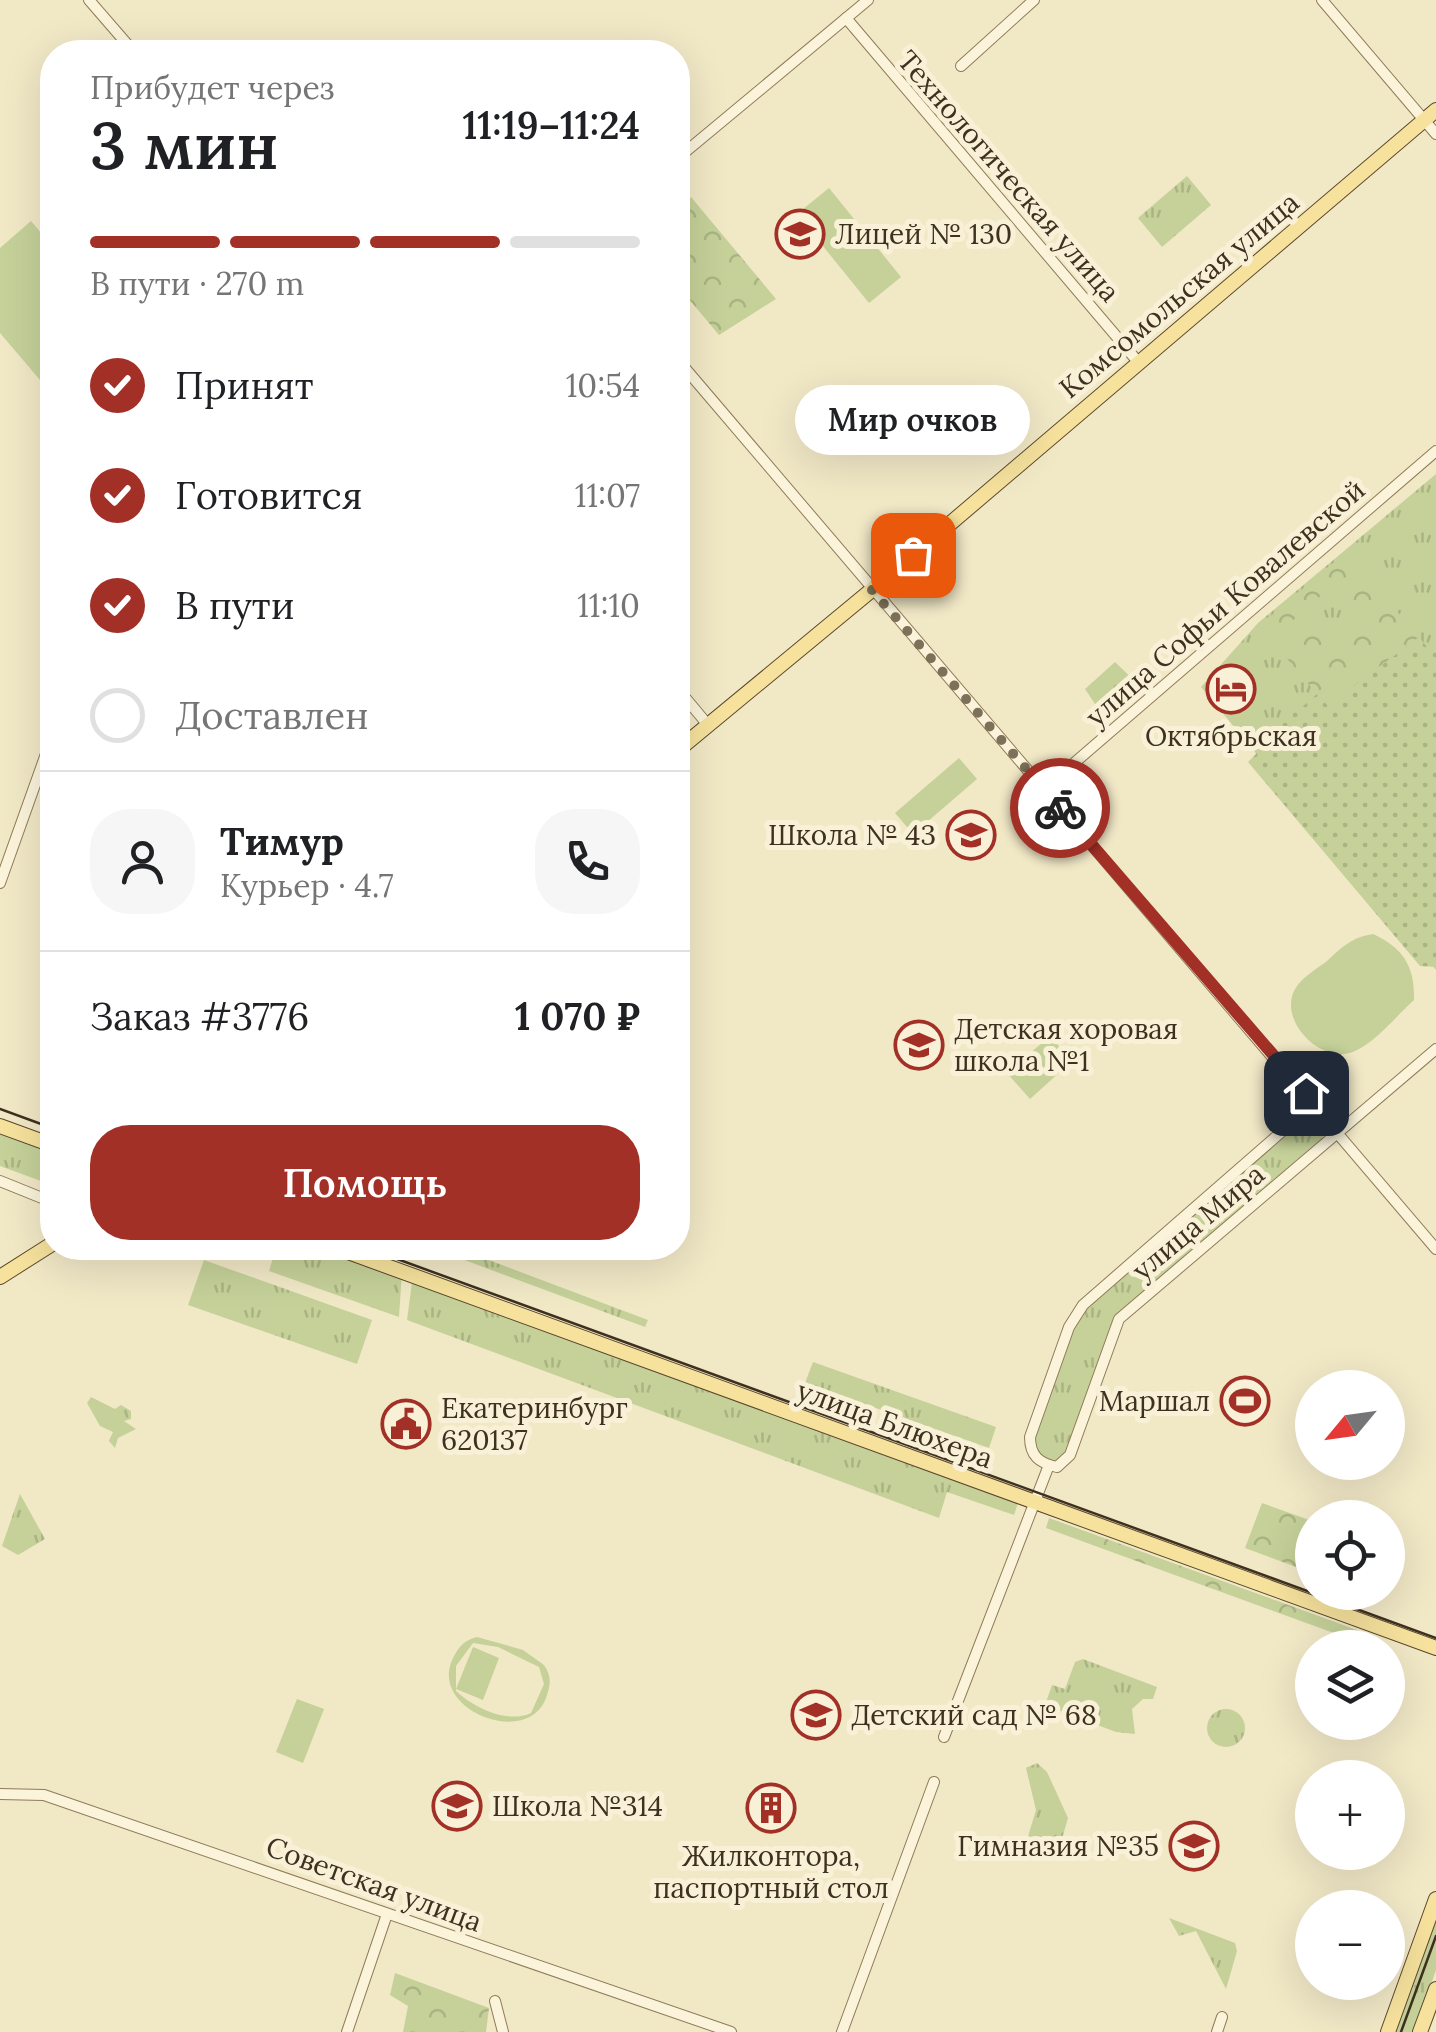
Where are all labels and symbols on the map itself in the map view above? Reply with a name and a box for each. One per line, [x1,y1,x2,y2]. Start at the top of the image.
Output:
street label: Технологическая улица [890,43,1128,309]
street label: Комсомольская улица [1052,184,1306,406]
school or university icon: Лицей № 130 [774,208,826,260]
place label: Лицей № 130 [835,216,1012,252]
callout: Мир очков [796,385,1030,455]
street label: улица Софьи Ковалевской [1078,472,1372,734]
pin [871,513,956,598]
hotel icon: Октябрьская [1205,663,1257,715]
place label: Октябрьская [1145,718,1317,754]
courier [1010,758,1110,858]
school or university icon: Школа № 43 [945,809,997,861]
place label: Школа № 43 [768,817,936,853]
place label: Детская хоровая школа №1 [954,1011,1178,1079]
school or university icon: Детская хоровая школа №1 [893,1019,945,1071]
pin [1264,1051,1349,1136]
street label: улица Мира [1124,1156,1272,1288]
north arrow [1295,1370,1405,1480]
street label: улица Блюхера [792,1372,998,1476]
sports icon: Маршал [1219,1375,1271,1427]
place label: Маршал [1099,1383,1210,1419]
place label: Екатеринбург 620137 [441,1390,627,1458]
public building icon: Екатеринбург 620137 [380,1398,432,1450]
school or university icon: Детский сад № 68 [790,1689,842,1741]
place label: Детский сад № 68 [851,1697,1097,1733]
school or university icon: Школа №314 [431,1780,483,1832]
building icon: Жилконтора, паспортный стол [745,1782,797,1834]
place label: Школа №314 [492,1788,663,1824]
school or university icon: Гимназия №35 [1168,1820,1220,1872]
street label: Советская улица [261,1828,487,1940]
place label: Гимназия №35 [957,1828,1159,1864]
place label: Жилконтора, паспортный стол [653,1838,889,1906]

